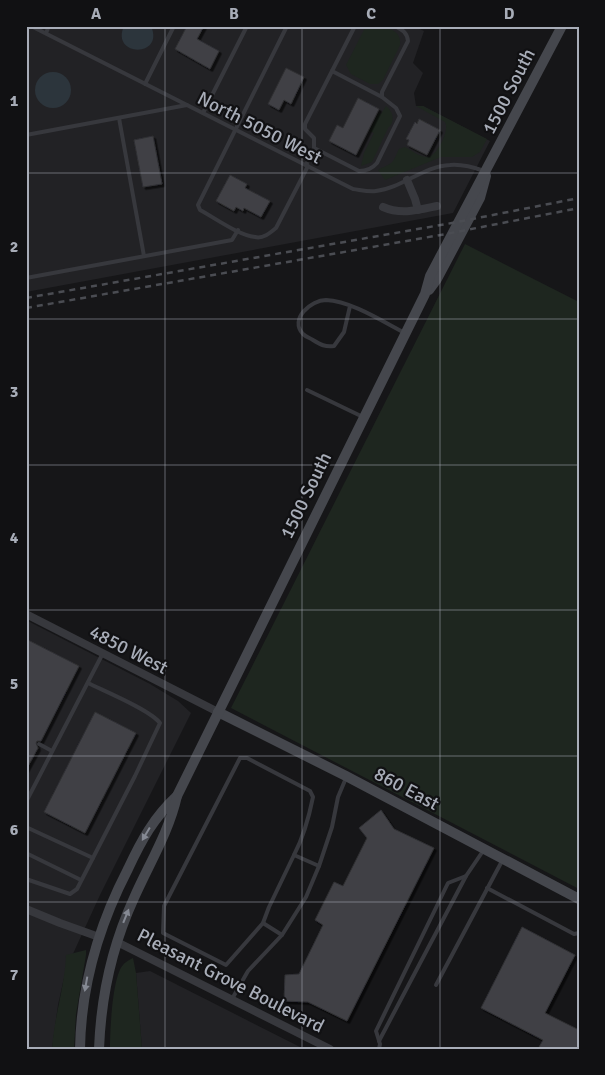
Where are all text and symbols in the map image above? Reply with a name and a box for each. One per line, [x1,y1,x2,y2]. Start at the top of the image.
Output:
text: A [91,4,102,24]
text: B [229,4,239,24]
text: C [366,4,376,24]
text: D [504,4,515,24]
street label: 1500 South [477,45,541,138]
street label: North 5050 West [193,86,326,170]
text: 1 [10,91,19,111]
text: 2 [10,237,18,257]
text: 3 [10,382,18,402]
street label: 1500 South [275,448,337,543]
text: 4 [10,528,19,548]
street label: 4850 West [85,620,172,680]
text: 5 [10,674,18,694]
street label: 860 East [370,762,443,816]
text: 6 [10,820,19,840]
one-way arrow [142,826,150,841]
one-way arrow [122,908,130,923]
street label: Pleasant Grove Boulevard [133,923,328,1038]
text: 7 [10,965,19,985]
one-way arrow [82,976,90,992]

